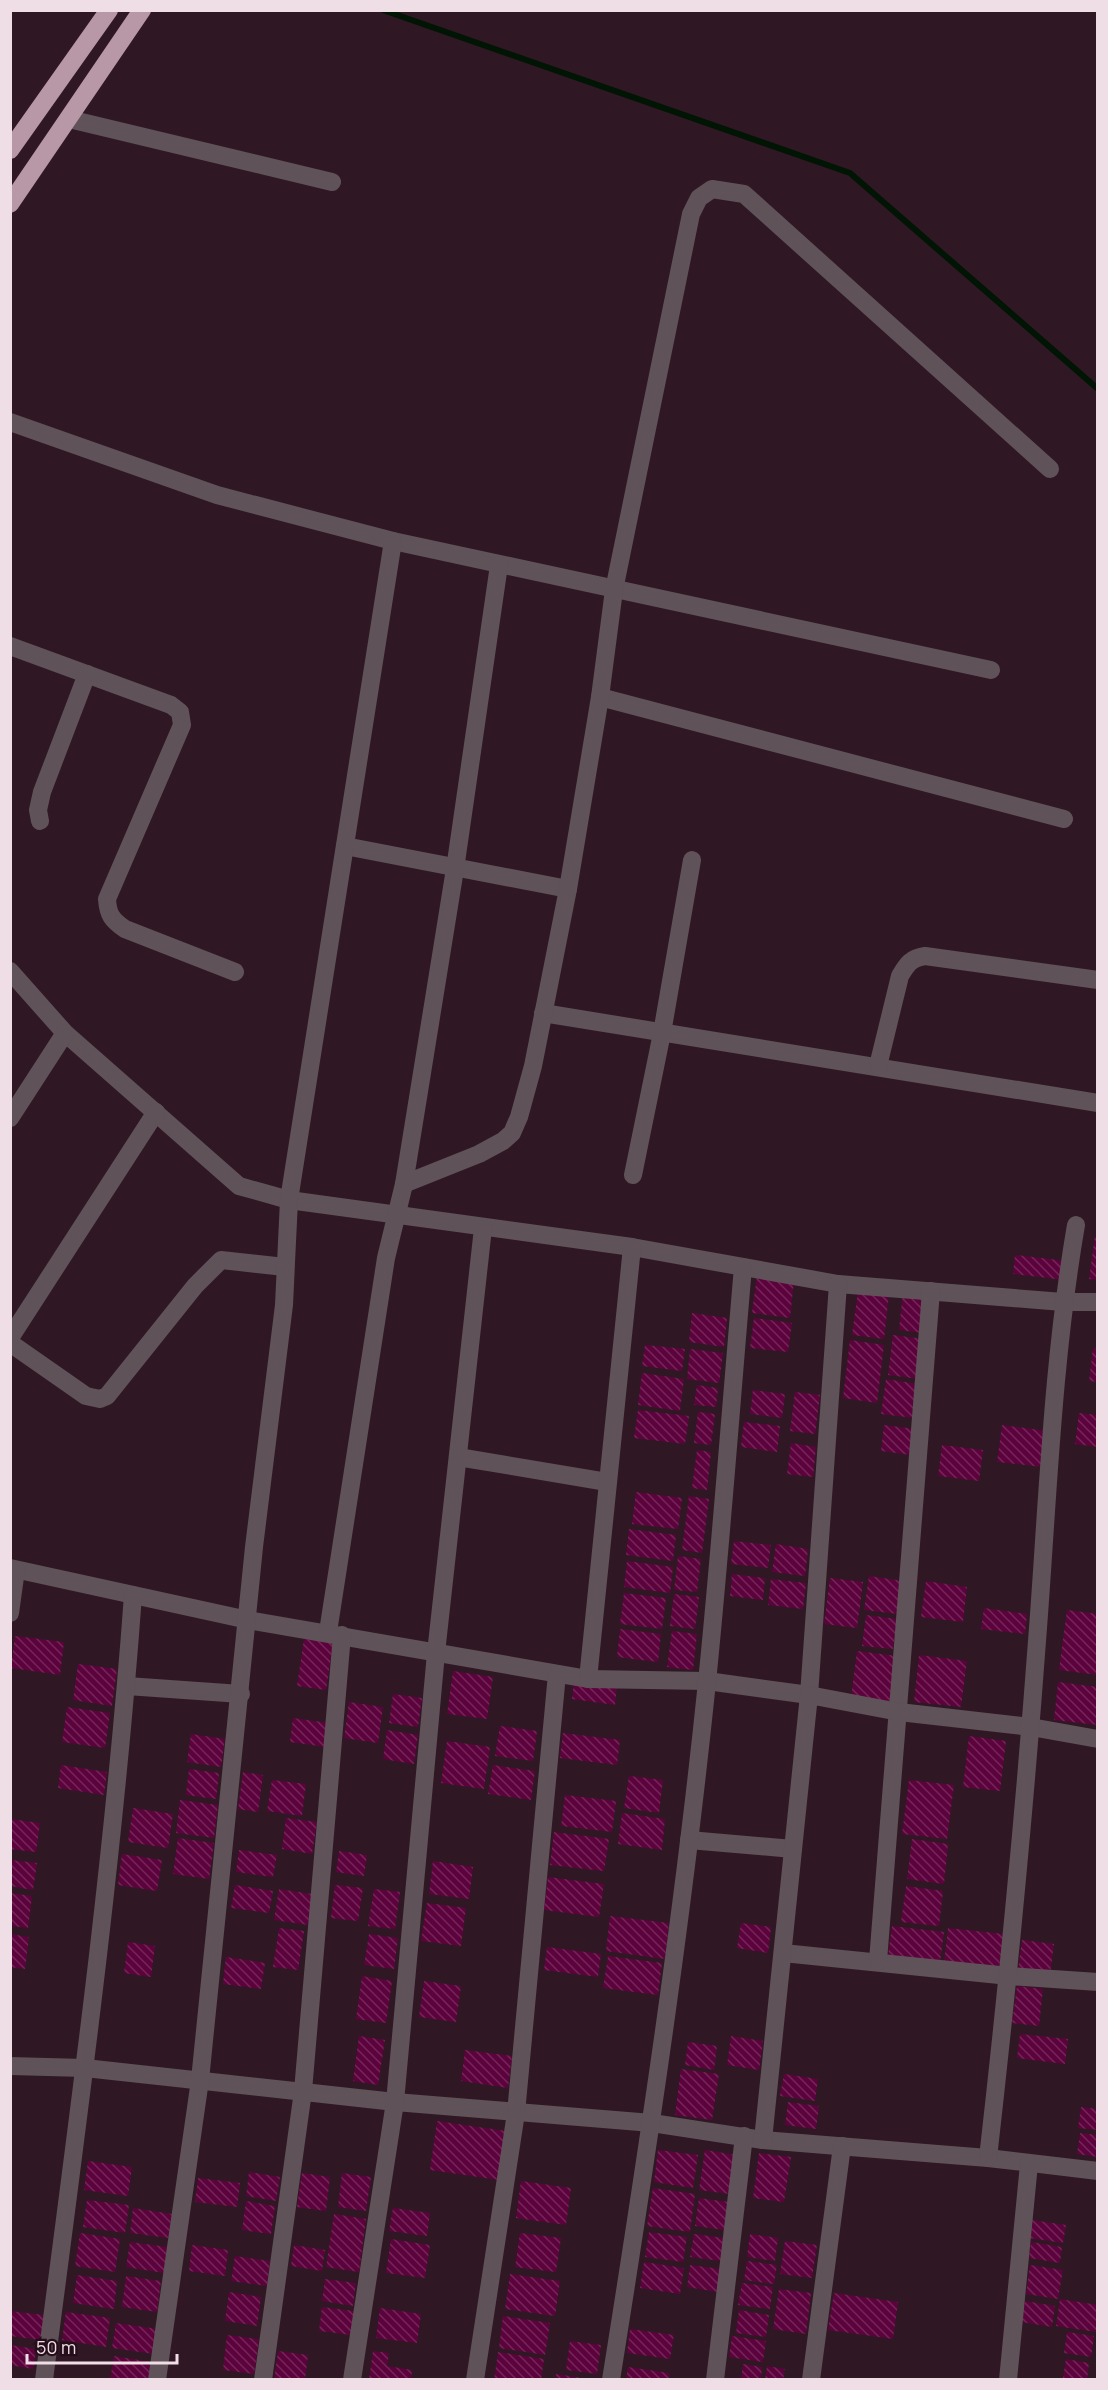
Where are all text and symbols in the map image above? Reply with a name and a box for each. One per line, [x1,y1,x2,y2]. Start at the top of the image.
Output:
scale bar [27,2327,177,2365]
text: 50 m [36,2335,76,2359]

